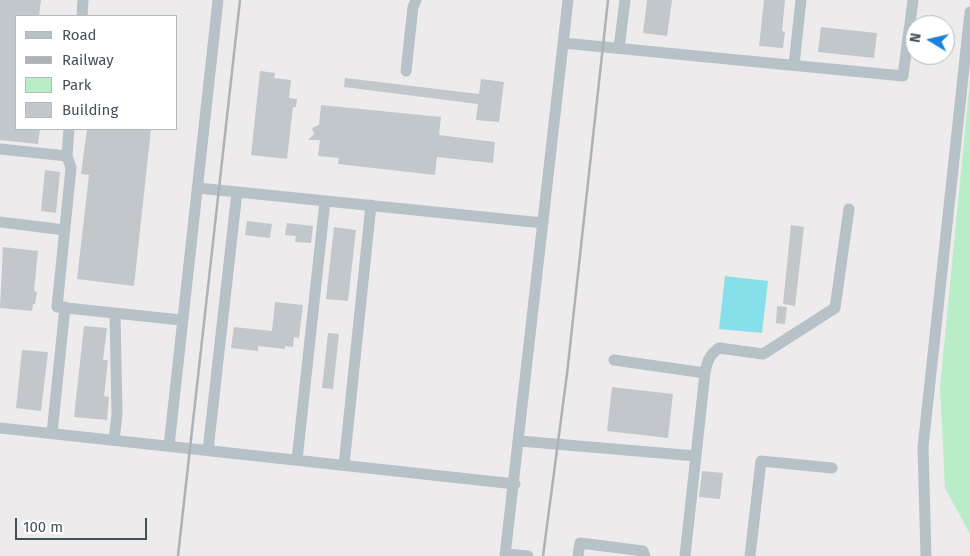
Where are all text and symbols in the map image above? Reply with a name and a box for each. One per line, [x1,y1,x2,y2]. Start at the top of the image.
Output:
legend [15,15,178,130]
north arrow [905,15,955,65]
text: Road [62,26,97,44]
text: N [907,32,925,44]
text: Railway [62,51,114,69]
text: Park [62,76,92,94]
text: Building [62,101,118,119]
scale bar [18,508,150,540]
text: 100 m [23,518,63,536]

